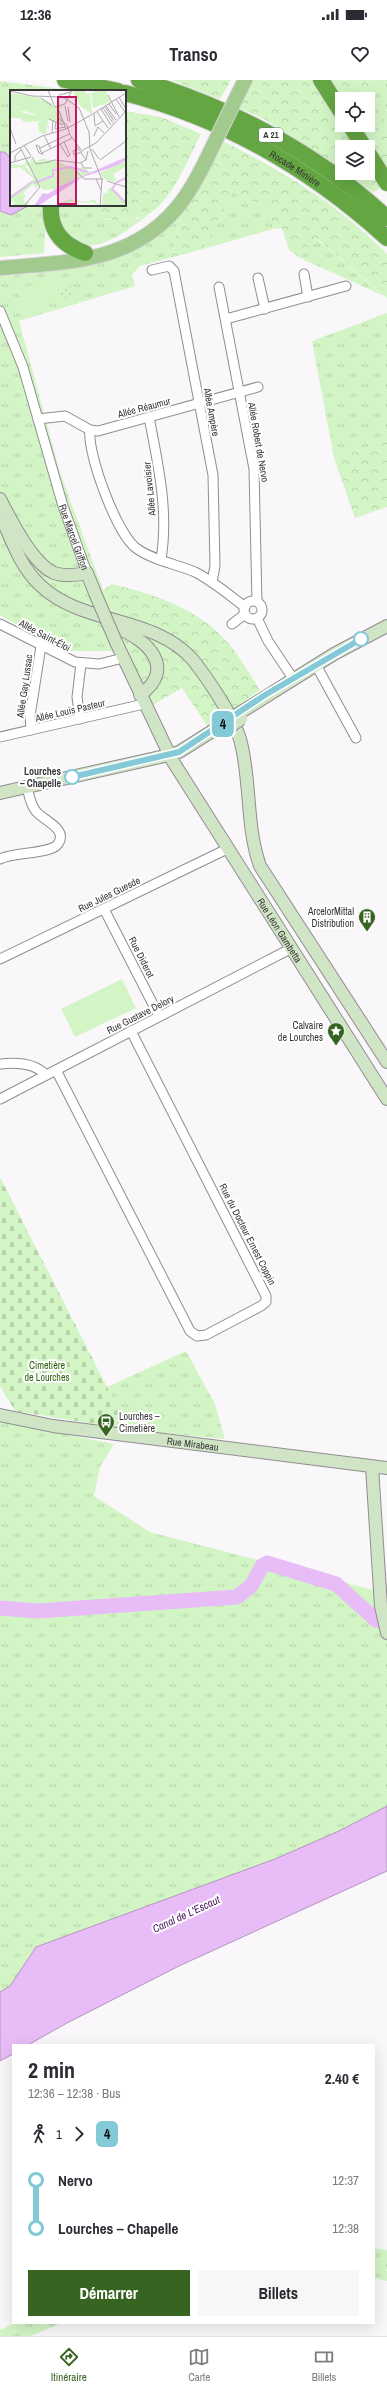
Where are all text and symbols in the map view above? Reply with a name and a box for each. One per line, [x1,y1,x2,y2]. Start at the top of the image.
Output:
text: 12:36 [20,4,51,25]
text: Transo [169,42,218,67]
icon: back [16,43,38,65]
icon: heart [349,43,371,65]
inset map [10,90,126,206]
map controls [335,92,375,180]
button: locate [335,92,375,132]
road number: A 21 [259,128,283,142]
button: layers [335,140,375,180]
street label: Rocade Minière [267,148,324,190]
street label: Allée Ampère [200,386,223,438]
street label: Allée Réaumur [115,394,172,421]
street label: Allée Robert de Nervo [245,400,272,483]
street label: Allée Lavoisier [140,461,159,518]
street label: Rue Marcel Griffon [56,502,91,572]
street label: Allée Saint-Éloi [16,616,73,654]
unlabelled marker [353,631,369,647]
street label: Allée Gay Lussac [13,654,35,720]
street label: Allée Louis Pasteur [33,696,106,725]
line badge: 4 [210,711,236,737]
text: 4 [220,715,226,733]
place label: Lourches – Chapelle [20,765,61,790]
marker: Lourches – Chapelle [64,769,80,785]
street label: Rue Jules Guesde [76,874,143,915]
street label: Rue Léon Gambetta [254,896,305,965]
place label: ArcelorMittal Distribution [307,905,354,930]
building icon: ArcelorMittal Distribution [357,907,377,932]
street label: Rue Diderot [126,935,158,981]
street label: Rue Gustave Delory [104,991,177,1037]
place label: Calvaire de Lourches [278,1019,323,1044]
place icon: Calvaire de Lourches [326,1021,346,1046]
street label: Rue du Docteur Ernest Coppin [216,1181,279,1287]
park label: Cimetière de Lourches [24,1359,70,1384]
place label: Lourches – Cimetière [119,1410,160,1435]
bus stop icon: Lourches – Cimetière [96,1412,116,1437]
street label: Rue Mirabeau [166,1434,219,1454]
water label: Canal de L'Escaut [150,1892,222,1936]
text: 2 min [28,2055,75,2085]
text: 2.40 € [325,2068,359,2089]
text: 12:36 – 12:38 · Bus [28,2085,120,2102]
icon: walk [28,2123,50,2145]
icon: forward [68,2123,90,2145]
text: 4 [104,2125,110,2143]
text: 1 [56,2126,62,2143]
text: Nervo [58,2170,93,2191]
text: 12:37 [332,2172,359,2189]
text: Lourches – Chapelle [58,2218,178,2239]
text: 12:38 [332,2220,359,2237]
button: Démarrer [28,2270,190,2316]
button: Billets [198,2270,359,2316]
tab: Itinéraire [51,2346,87,2384]
tab: Carte [188,2346,210,2384]
tab: Billets [312,2346,336,2384]

